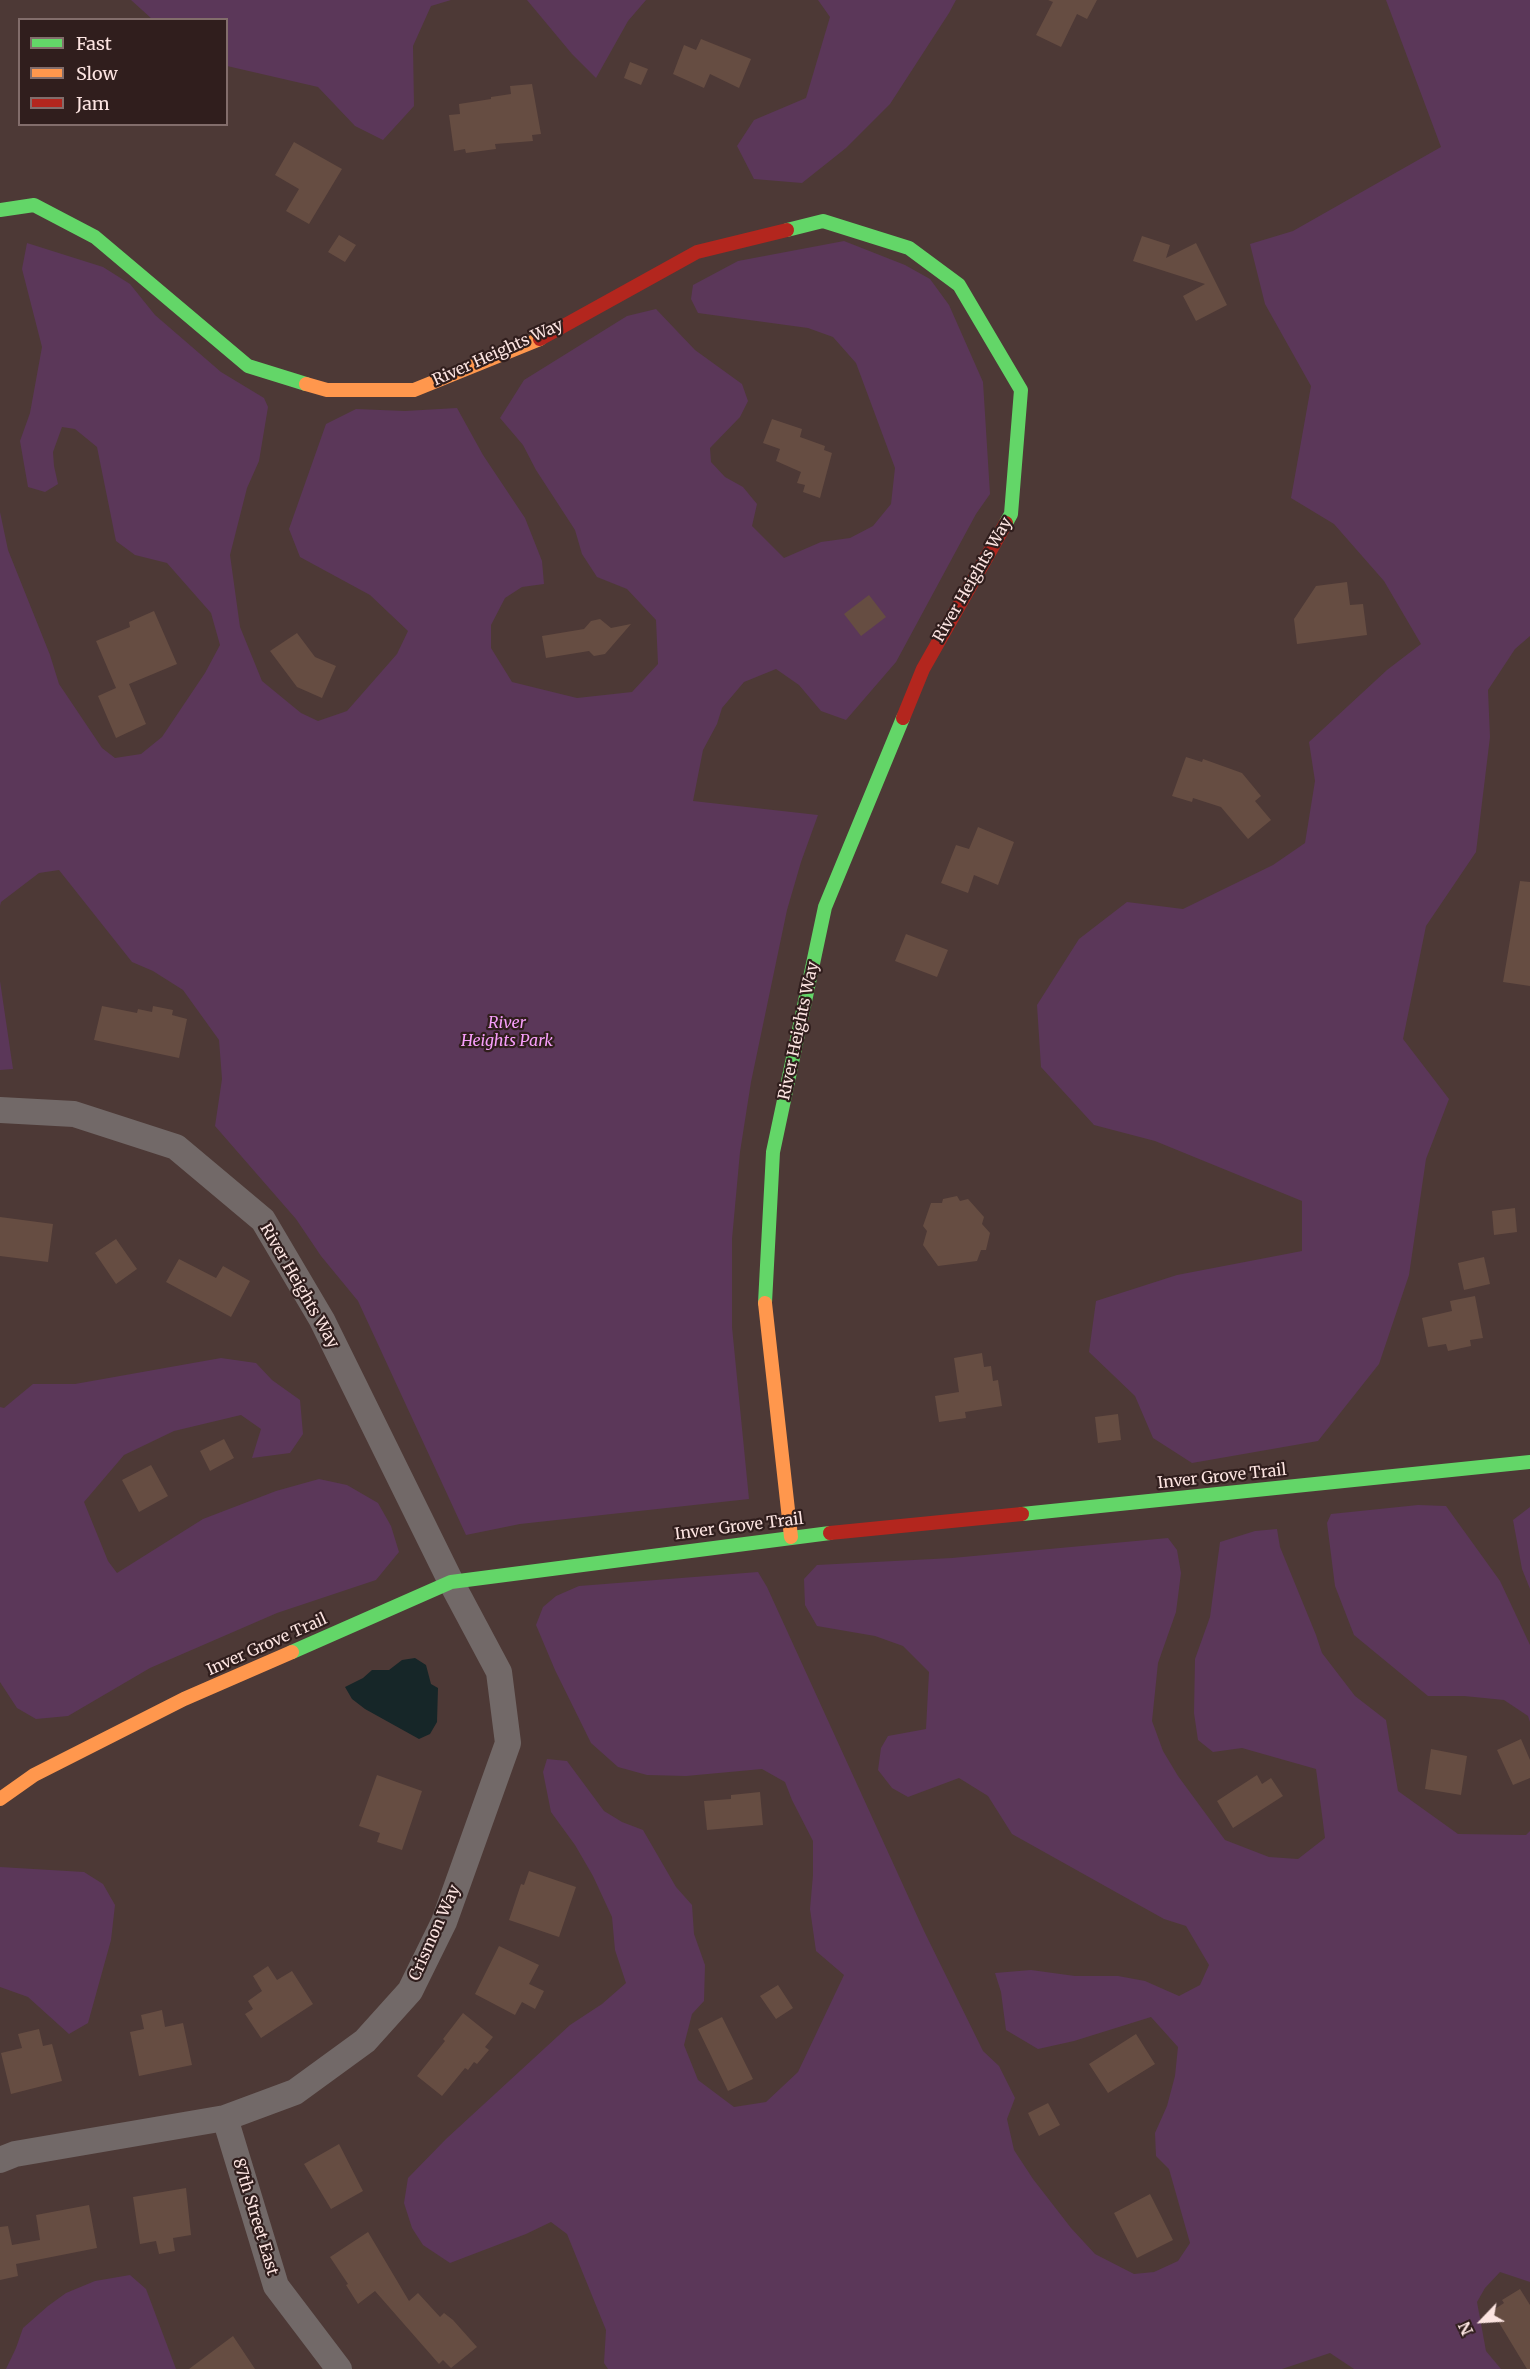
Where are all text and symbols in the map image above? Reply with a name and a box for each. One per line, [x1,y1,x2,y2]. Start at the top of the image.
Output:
legend [18,18,228,126]
text: Fast [76,32,112,55]
text: Slow [76,62,118,85]
text: Jam [76,92,110,115]
street label: River Heights Way [430,316,566,390]
street label: River Heights Way [929,514,1017,646]
street label: River Heights Way [775,960,823,1102]
park label: River Heights Park [461,1013,553,1051]
street label: River Heights Way [255,1220,343,1352]
street label: Inver Grove Trail [1157,1461,1287,1493]
street label: Inver Grove Trail [674,1510,804,1544]
street label: Inver Grove Trail [204,1610,330,1680]
street label: Crismon Way [405,1882,465,1984]
street label: 87th Street East [228,2156,282,2278]
north arrow [1452,2291,1512,2351]
text: N [1454,2319,1477,2339]

